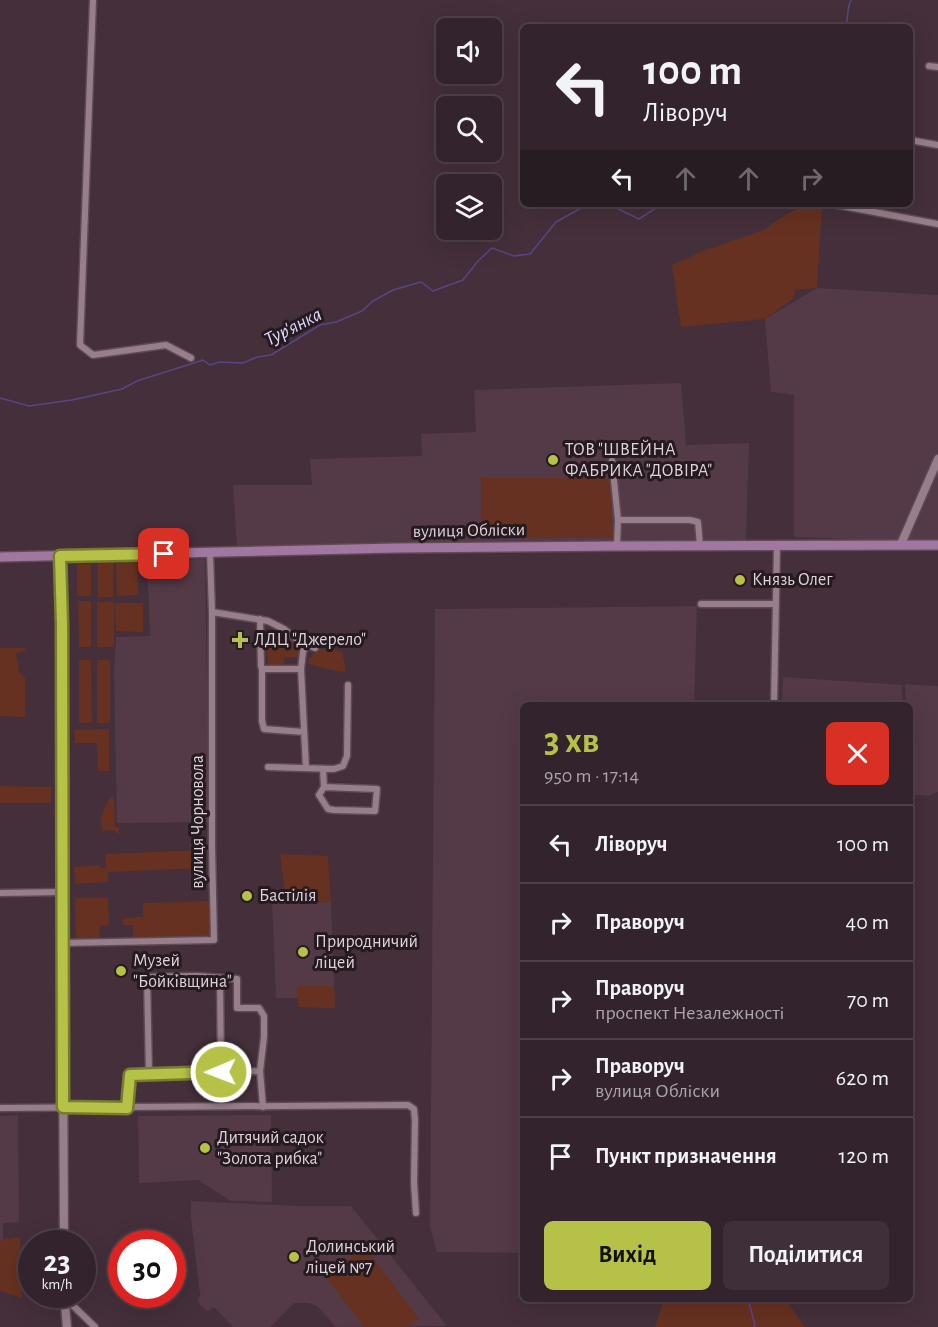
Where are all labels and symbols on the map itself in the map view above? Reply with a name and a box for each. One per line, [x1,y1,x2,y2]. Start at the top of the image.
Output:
water label: Тур'янка [261,304,325,350]
place label: ТОВ "ШВЕЙНА ФАБРИКА "ДОВІРА" [565,439,712,480]
marker: ТОВ "ШВЕЙНА ФАБРИКА "ДОВІРА" [546,453,560,467]
street label: вулиця Обліски [413,520,525,541]
pin [138,528,189,579]
place label: Князь Олег [752,571,833,589]
marker: Князь Олег [733,573,747,587]
marker: ЛДЦ "Джерело" [231,631,249,649]
place label: ЛДЦ "Джерело" [254,631,366,649]
street label: вулиця Чорновола [189,755,207,889]
place label: Бастілія [259,887,316,905]
marker: Бастілія [240,889,254,903]
place label: Природничий ліцей [315,933,418,972]
marker: Природничий ліцей [296,945,310,959]
place label: Музей "Бойківщина" [133,952,232,991]
marker: Музей "Бойківщина" [114,964,128,978]
position arrow [189,1040,253,1104]
place label: Дитячий садок "Золота рибка" [217,1129,324,1168]
marker: Дитячий садок "Золота рибка" [198,1141,212,1155]
speed limit sign: 30 [108,1230,186,1308]
place label: Долинський ліцей №7 [306,1238,395,1277]
marker: Долинський ліцей №7 [287,1250,301,1264]

